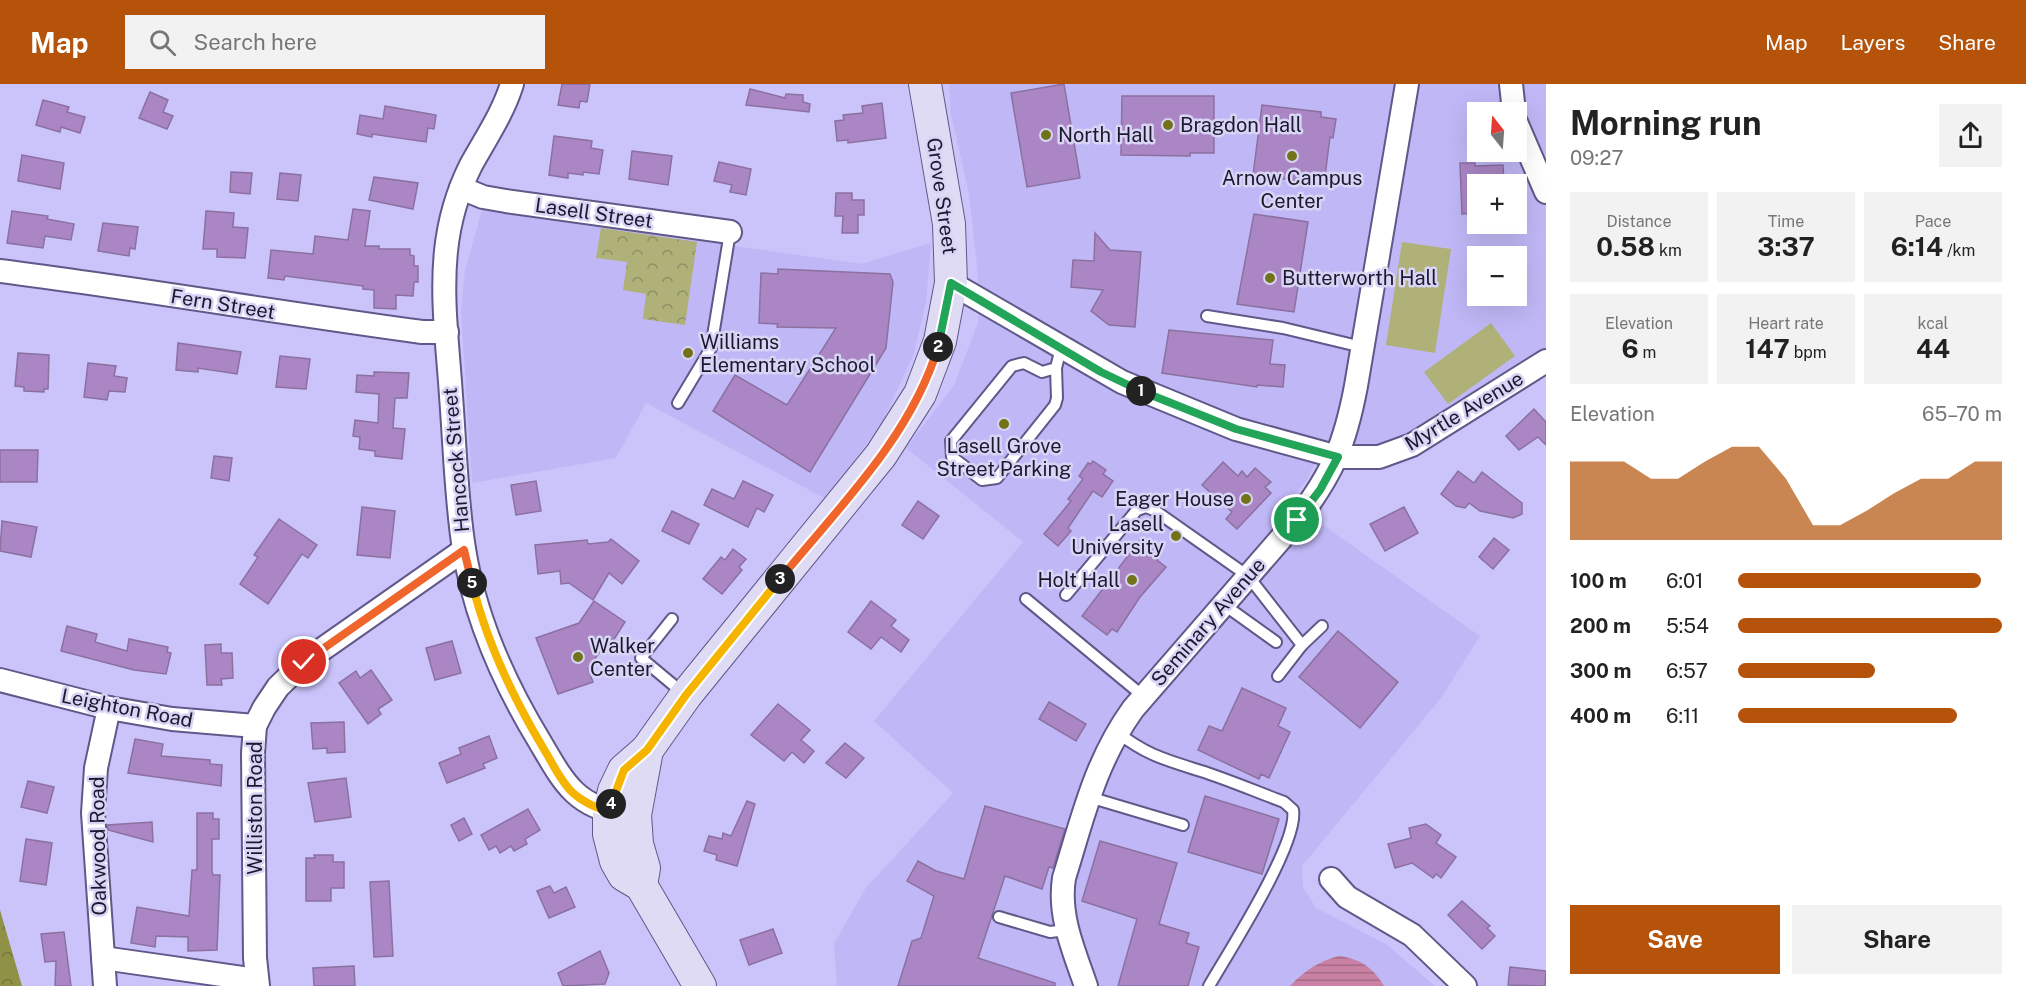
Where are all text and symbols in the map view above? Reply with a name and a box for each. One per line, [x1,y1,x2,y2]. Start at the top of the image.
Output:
search box [125,15,545,69]
text: Map [30,26,89,59]
icon: search [146,26,179,59]
text: Search here [194,29,317,55]
text: Map [1765,30,1808,55]
text: Layers [1841,30,1905,55]
text: Share [1938,30,1996,55]
north arrow [1467,102,1527,162]
map controls [1467,102,1527,306]
text: Morning run [1570,104,1762,142]
button: share [1939,104,2002,167]
place label: Bragdon Hall [1180,113,1302,137]
marker: Bragdon Hall [1161,118,1175,132]
place label: North Hall [1058,123,1154,147]
marker: North Hall [1039,128,1053,142]
street label: Grove Street [922,136,962,256]
text: 09:27 [1570,146,1623,170]
marker: Arnow Campus Center [1285,149,1299,163]
place label: Arnow Campus Center [1222,166,1362,213]
button: + [1467,174,1527,234]
street label: Lasell Street [534,193,654,233]
text: Distance [1607,212,1671,231]
text: Time [1768,212,1804,231]
text: Pace [1915,212,1951,231]
text: 0.58 [1596,231,1655,262]
text: 3:37 [1757,231,1815,262]
text: 6:14 [1891,231,1943,262]
text: km [1655,241,1682,260]
text: /km [1943,241,1975,260]
button: − [1467,246,1527,306]
place label: Butterworth Hall [1282,266,1437,290]
marker: Butterworth Hall [1263,271,1277,285]
street label: Fern Street [169,284,277,324]
text: Elevation [1605,314,1673,333]
text: Heart rate [1748,314,1824,333]
text: kcal [1918,314,1948,333]
place label: Williams Elementary School [700,330,875,377]
pin: 2 [923,332,953,362]
text: 6 [1622,333,1639,364]
text: 147 [1745,333,1790,364]
text: 44 [1916,333,1950,364]
text: 2 [933,337,943,356]
text: m [1639,343,1656,362]
text: bpm [1790,343,1827,362]
marker: Williams Elementary School [681,346,695,360]
street label: Myrtle Avenue [1400,366,1528,456]
pin: 1 [1126,376,1156,406]
text: 1 [1138,381,1144,400]
street label: Hancock Street [438,387,474,533]
text: Elevation [1570,402,1655,426]
text: 65–70 m [1922,402,2002,426]
marker: Lasell Grove Street Parking [997,417,1011,431]
place label: Lasell Grove Street Parking [937,434,1072,481]
place label: Eager House [1115,487,1234,511]
marker: Eager House [1239,492,1253,506]
pin [1271,494,1322,545]
icon: arrive [1280,503,1313,536]
place label: Lasell University [1071,512,1164,559]
marker: Lasell University [1169,529,1183,543]
street label: Seminary Avenue [1146,553,1270,691]
pin: 3 [765,564,795,594]
pin: 5 [457,568,487,598]
place label: Holt Hall [1037,568,1120,592]
text: 3 [775,569,785,588]
text: 100 m [1570,569,1627,593]
text: 6:01 [1666,569,1703,593]
text: 5 [467,573,477,592]
marker: Holt Hall [1125,573,1139,587]
text: 200 m [1570,614,1631,638]
text: 5:54 [1666,614,1709,638]
place label: Walker Center [590,634,655,681]
pin [278,636,329,687]
icon: check [287,645,320,678]
marker: Walker Center [571,650,585,664]
text: 300 m [1570,659,1631,683]
text: 6:57 [1666,659,1708,683]
street label: Leighton Road [59,683,195,733]
text: 400 m [1570,704,1631,728]
text: 6:11 [1666,704,1699,728]
street label: Williston Road [243,741,267,875]
street label: Oakwood Road [85,776,111,916]
pin: 4 [596,789,626,819]
text: 4 [606,794,616,813]
button: Save [1570,905,1780,974]
button: Share [1792,905,2002,974]

